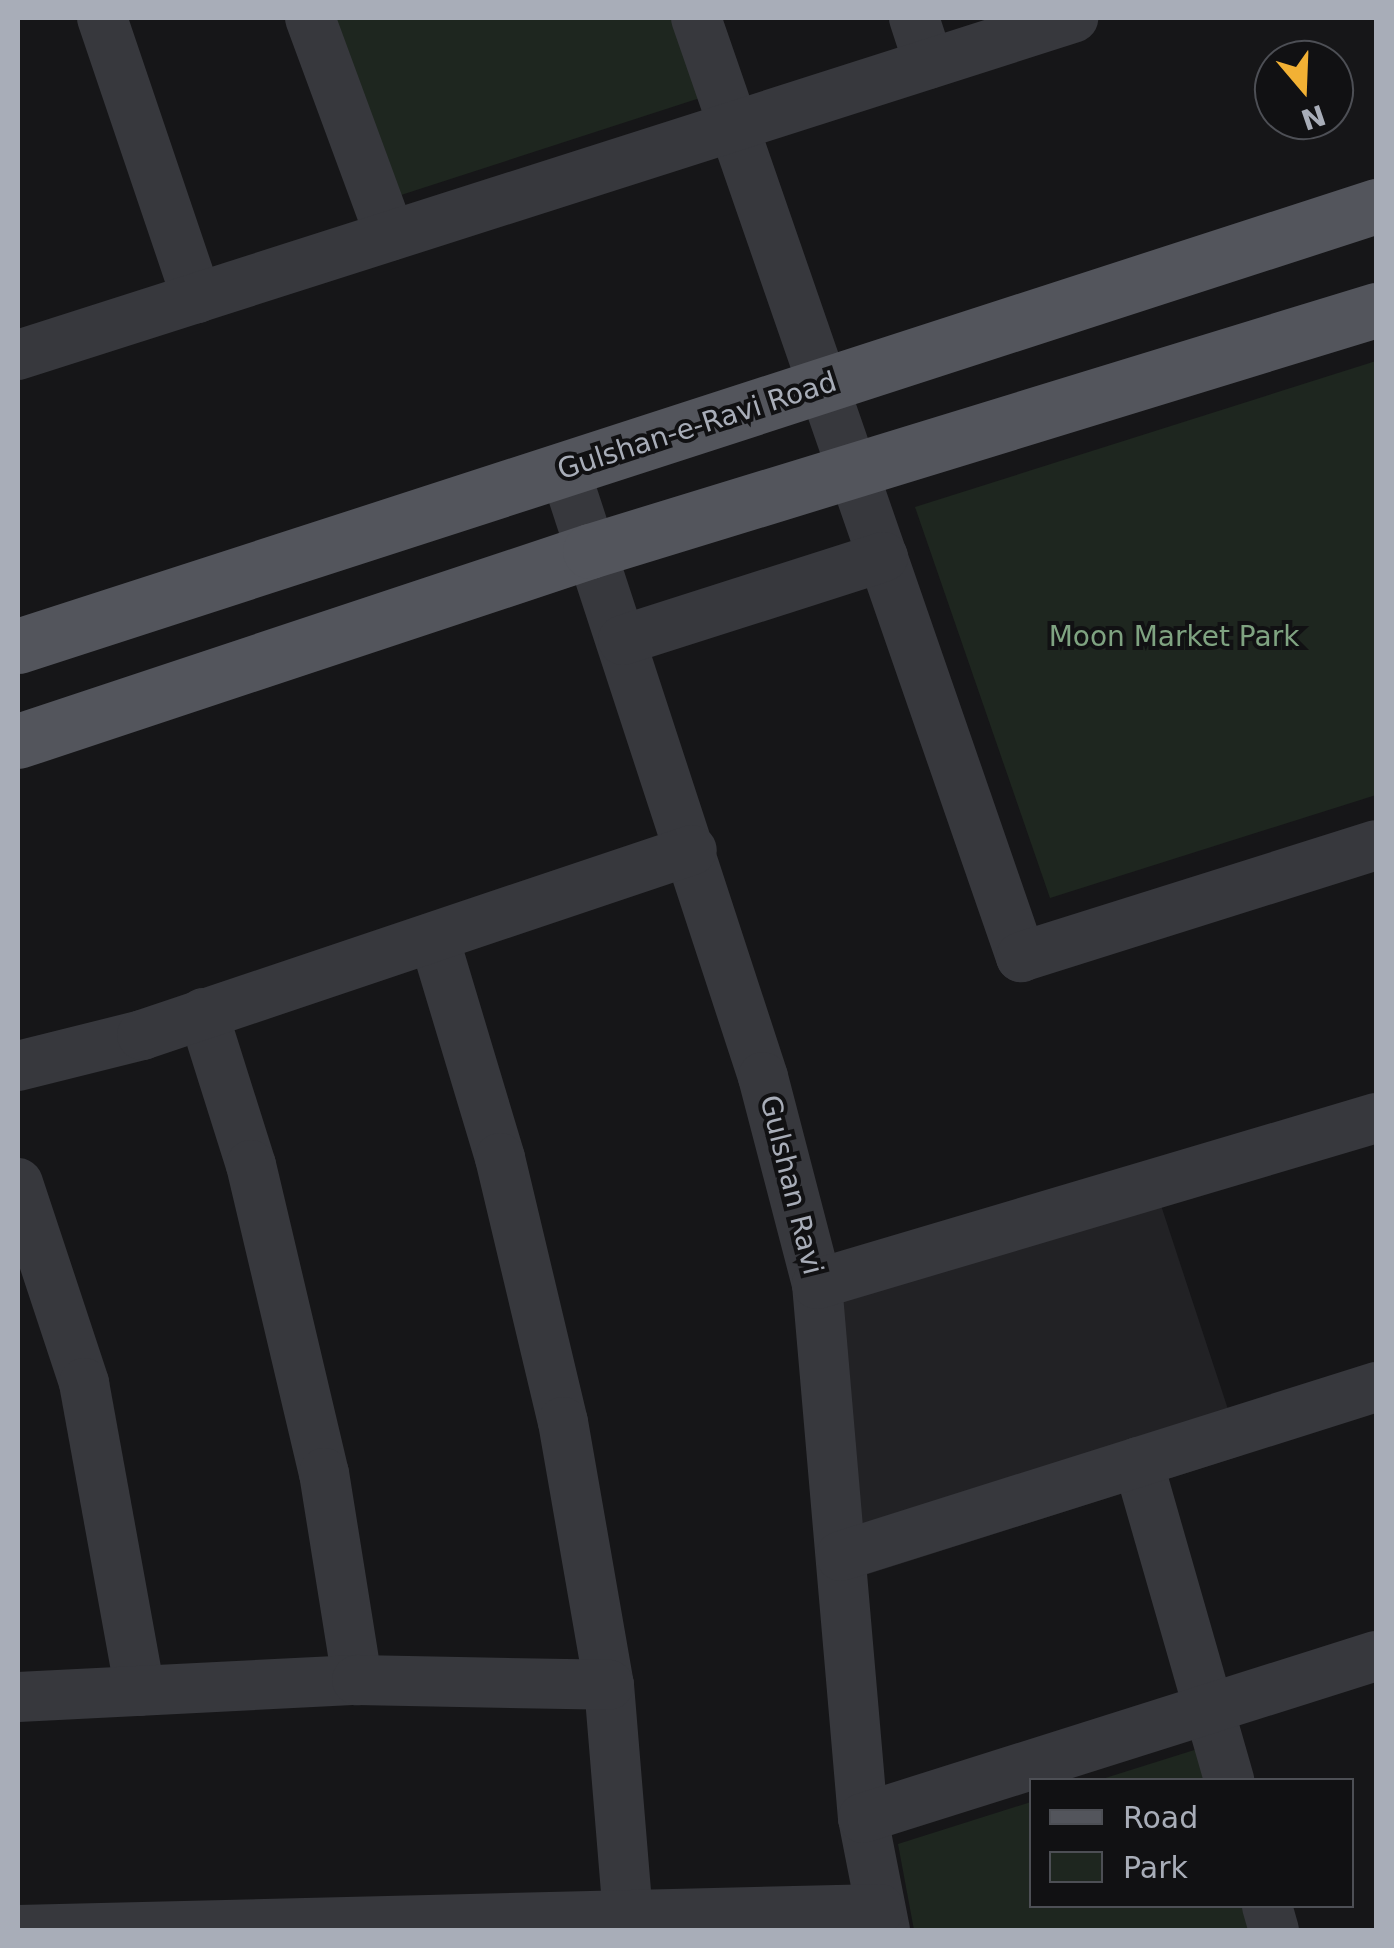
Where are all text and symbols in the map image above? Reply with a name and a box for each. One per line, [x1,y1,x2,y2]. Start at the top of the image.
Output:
north arrow [1254,40,1354,140]
text: N [1297,98,1330,136]
street label: Gulshan-e-Ravi Road [553,365,841,487]
park label: Moon Market Park [1049,620,1299,654]
street label: Gulshan Ravi [752,1092,830,1278]
legend [1029,1778,1354,1908]
text: Road [1123,1800,1198,1835]
text: Park [1123,1850,1188,1885]

